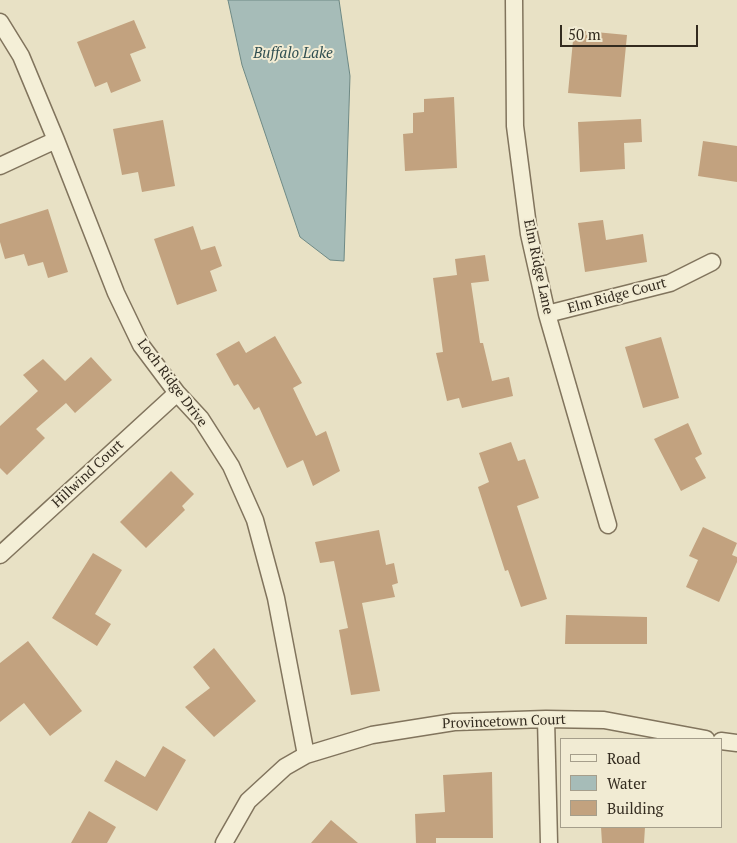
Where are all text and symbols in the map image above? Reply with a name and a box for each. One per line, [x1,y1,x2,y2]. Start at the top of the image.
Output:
scale bar [562,15,700,47]
text: 50 m [568,24,601,44]
water label: Buffalo Lake [253,45,333,63]
street label: Elm Ridge Lane [520,218,556,316]
street label: Elm Ridge Court [566,275,668,317]
street label: Loch Ridge Drive [133,336,211,430]
street label: Hillwind Court [49,437,127,511]
street label: Provincetown Court [442,711,566,733]
legend [560,738,722,828]
text: Road [607,748,640,768]
text: Water [607,773,646,793]
text: Building [607,798,664,818]

